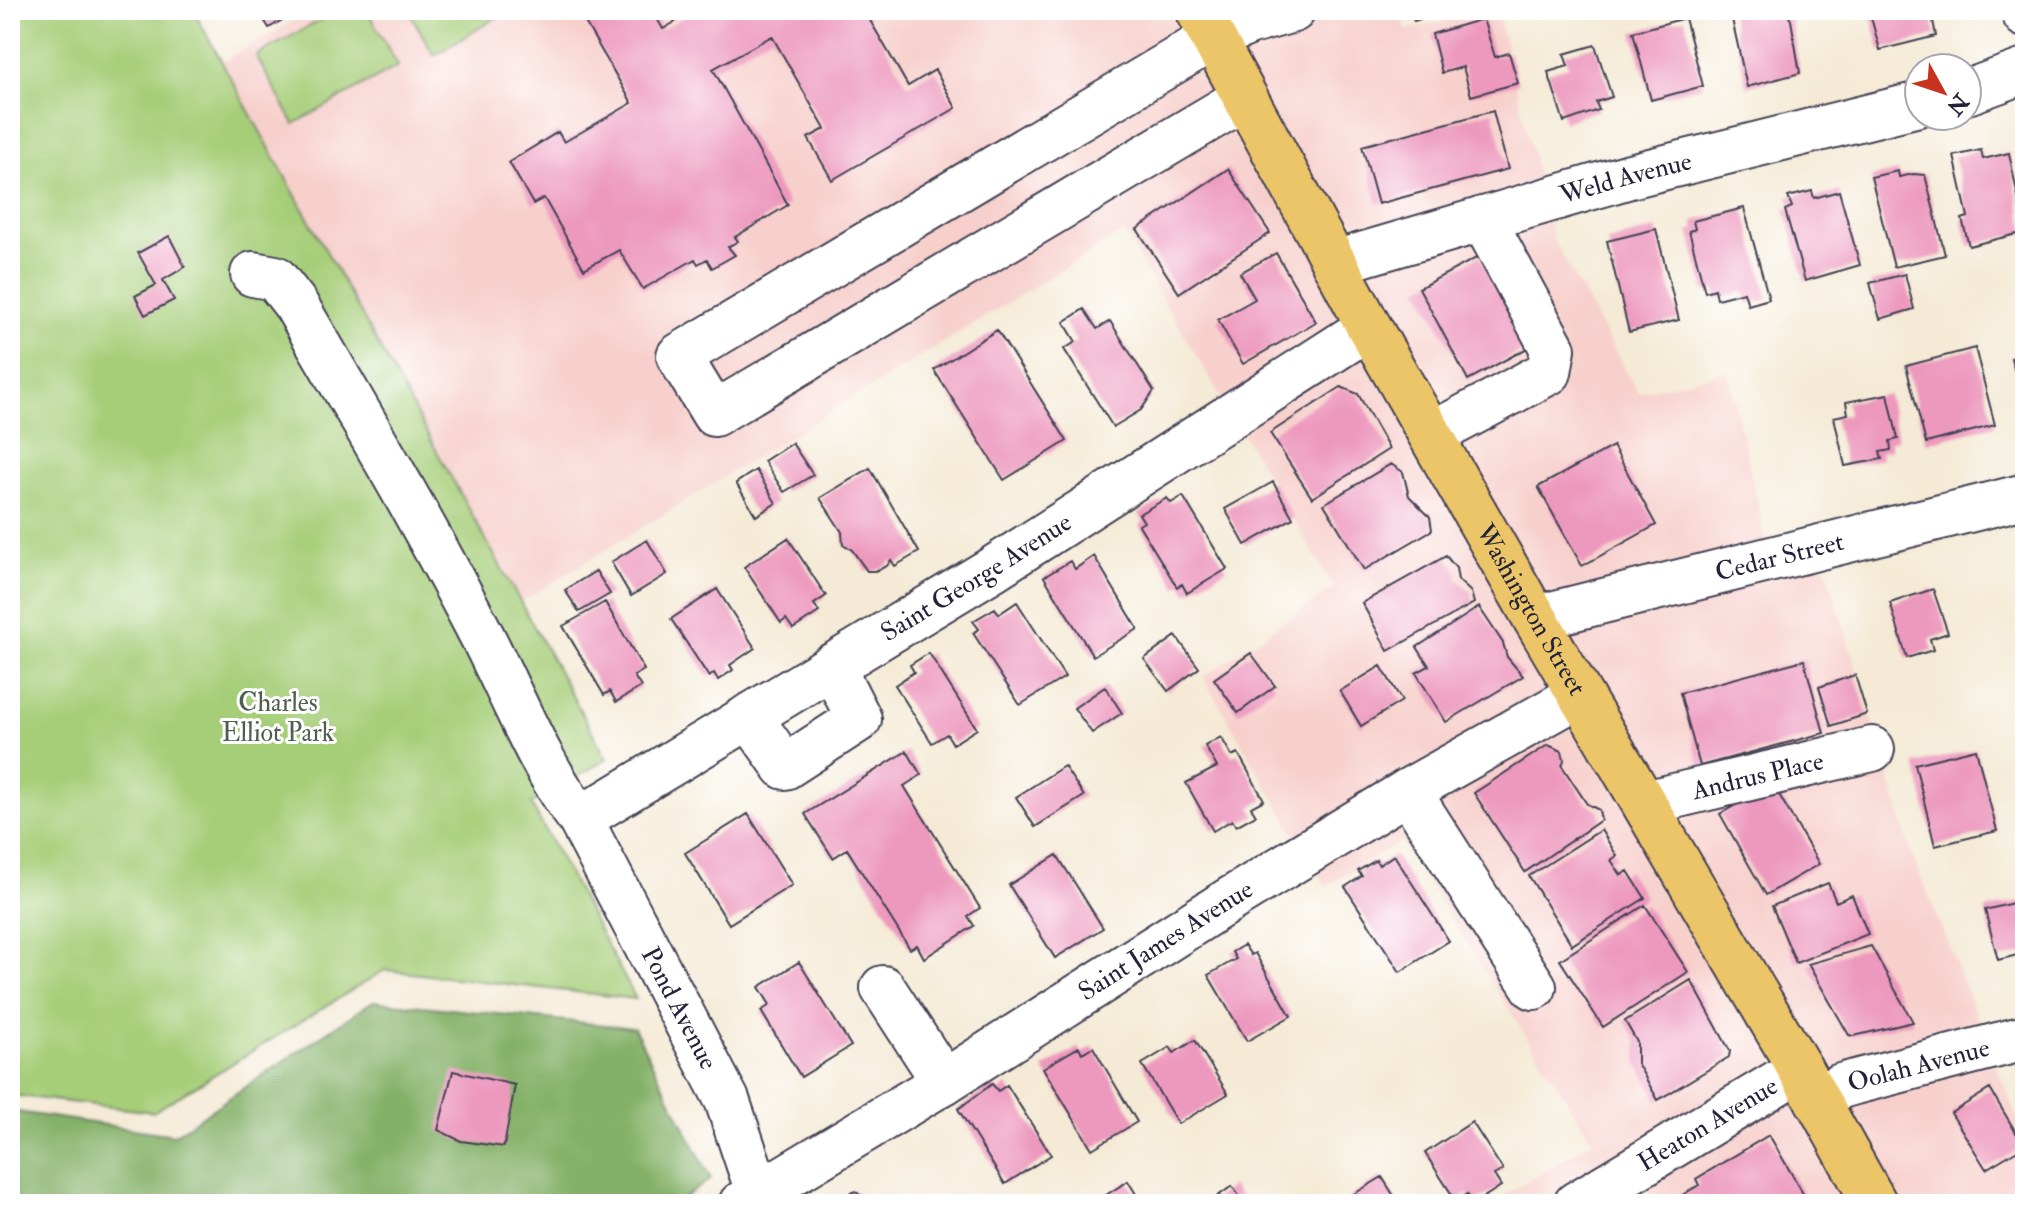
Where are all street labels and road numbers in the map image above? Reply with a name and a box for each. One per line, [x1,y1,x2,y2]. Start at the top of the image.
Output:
street label: Weld Avenue [1555,145,1695,212]
street label: Saint George Avenue [875,506,1078,649]
street label: Washington Street [1468,517,1593,701]
street label: Cedar Street [1712,526,1847,589]
street label: Andrus Place [1688,745,1827,807]
street label: Saint James Avenue [1073,873,1259,1008]
street label: Pond Avenue [634,942,724,1075]
street label: Oolah Avenue [1844,1032,1993,1099]
street label: Heaton Avenue [1632,1070,1784,1179]

